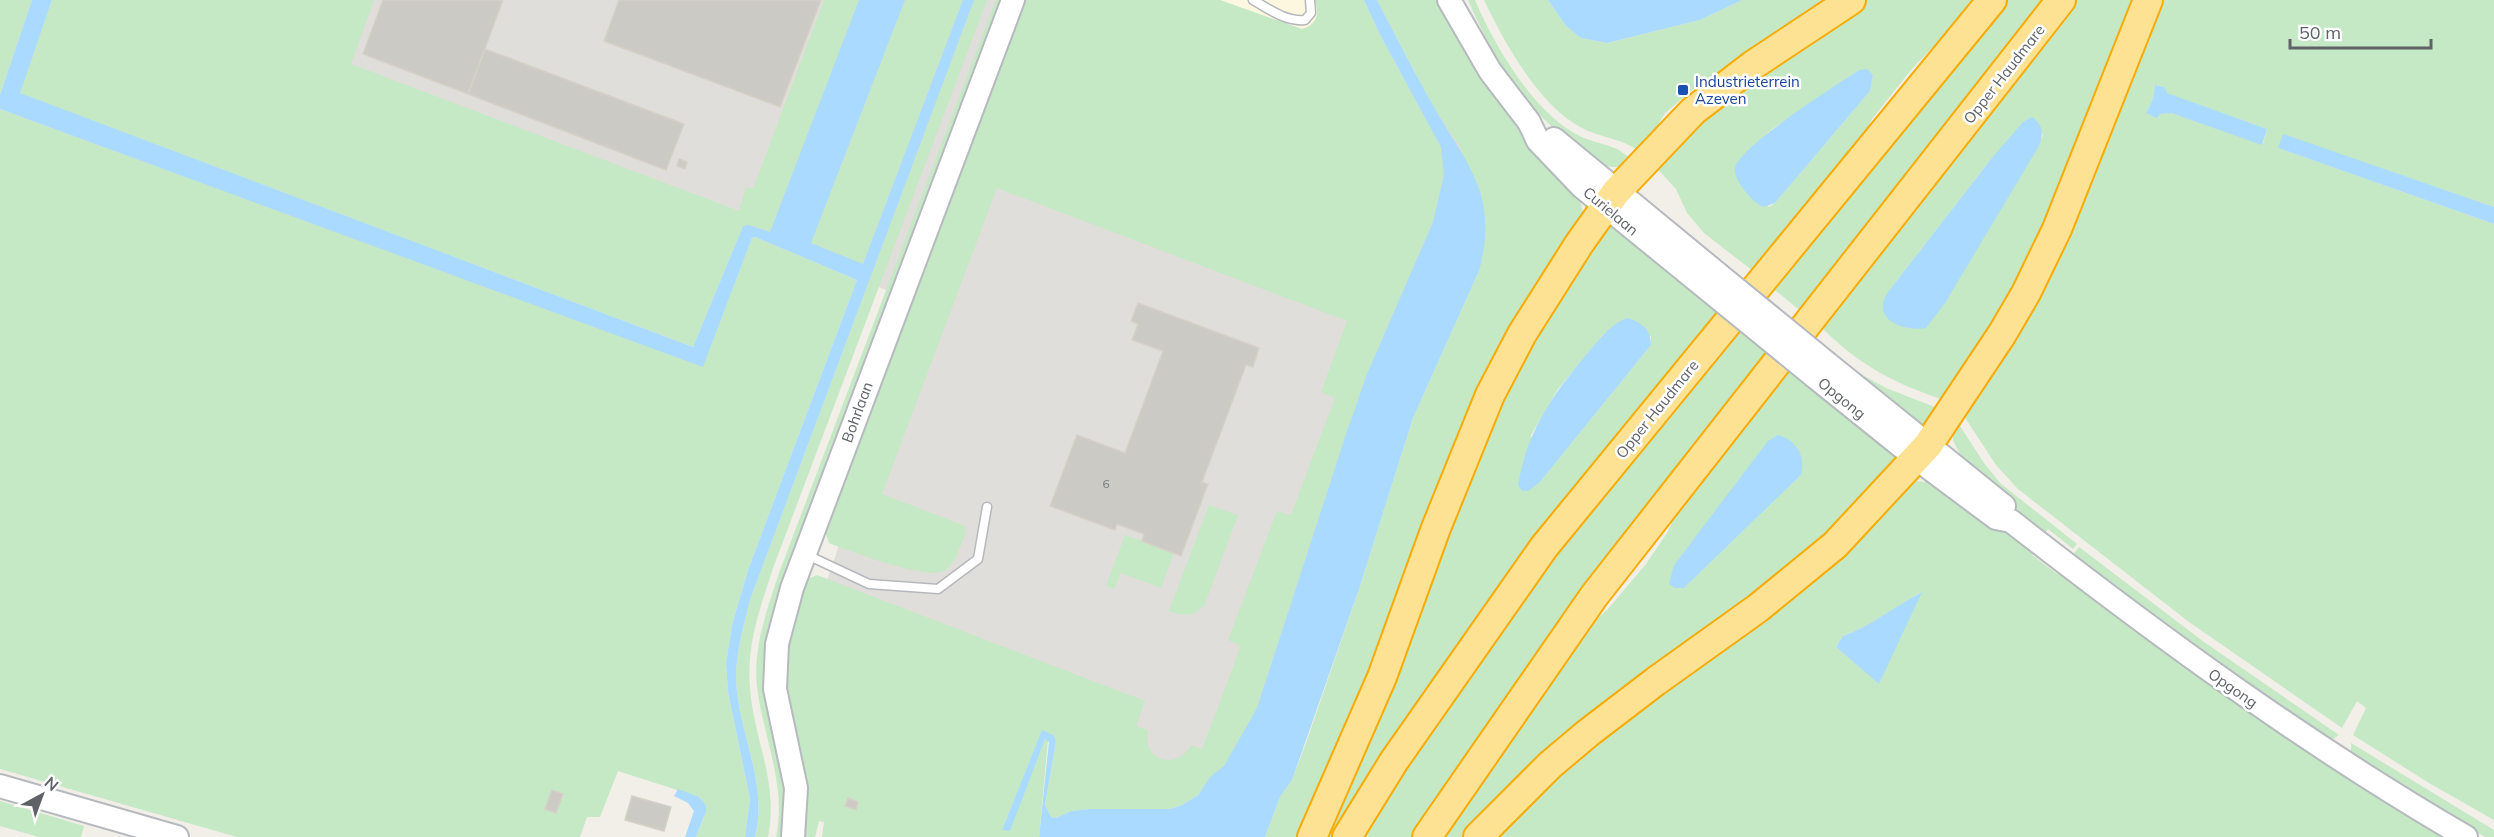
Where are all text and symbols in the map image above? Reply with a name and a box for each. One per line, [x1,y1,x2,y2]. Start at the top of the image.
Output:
scale bar [2290,12,2431,50]
street label: Opper Haudmare [1959,21,2049,127]
text: 50 m [2299,21,2341,44]
place label: Industrieterrein Azeven [1695,72,1800,108]
marker: Industrieterrein Azeven [1676,83,1690,97]
street label: Curielaan [1580,182,1642,240]
street label: Opper Haudmare [1612,356,1702,462]
street label: Opgong [1814,373,1870,423]
street label: Bohrlaan [837,379,877,445]
house number: 6 [1102,476,1110,491]
street label: Opgong [2205,664,2261,712]
north arrow [12,765,72,825]
text: N [41,772,63,795]

